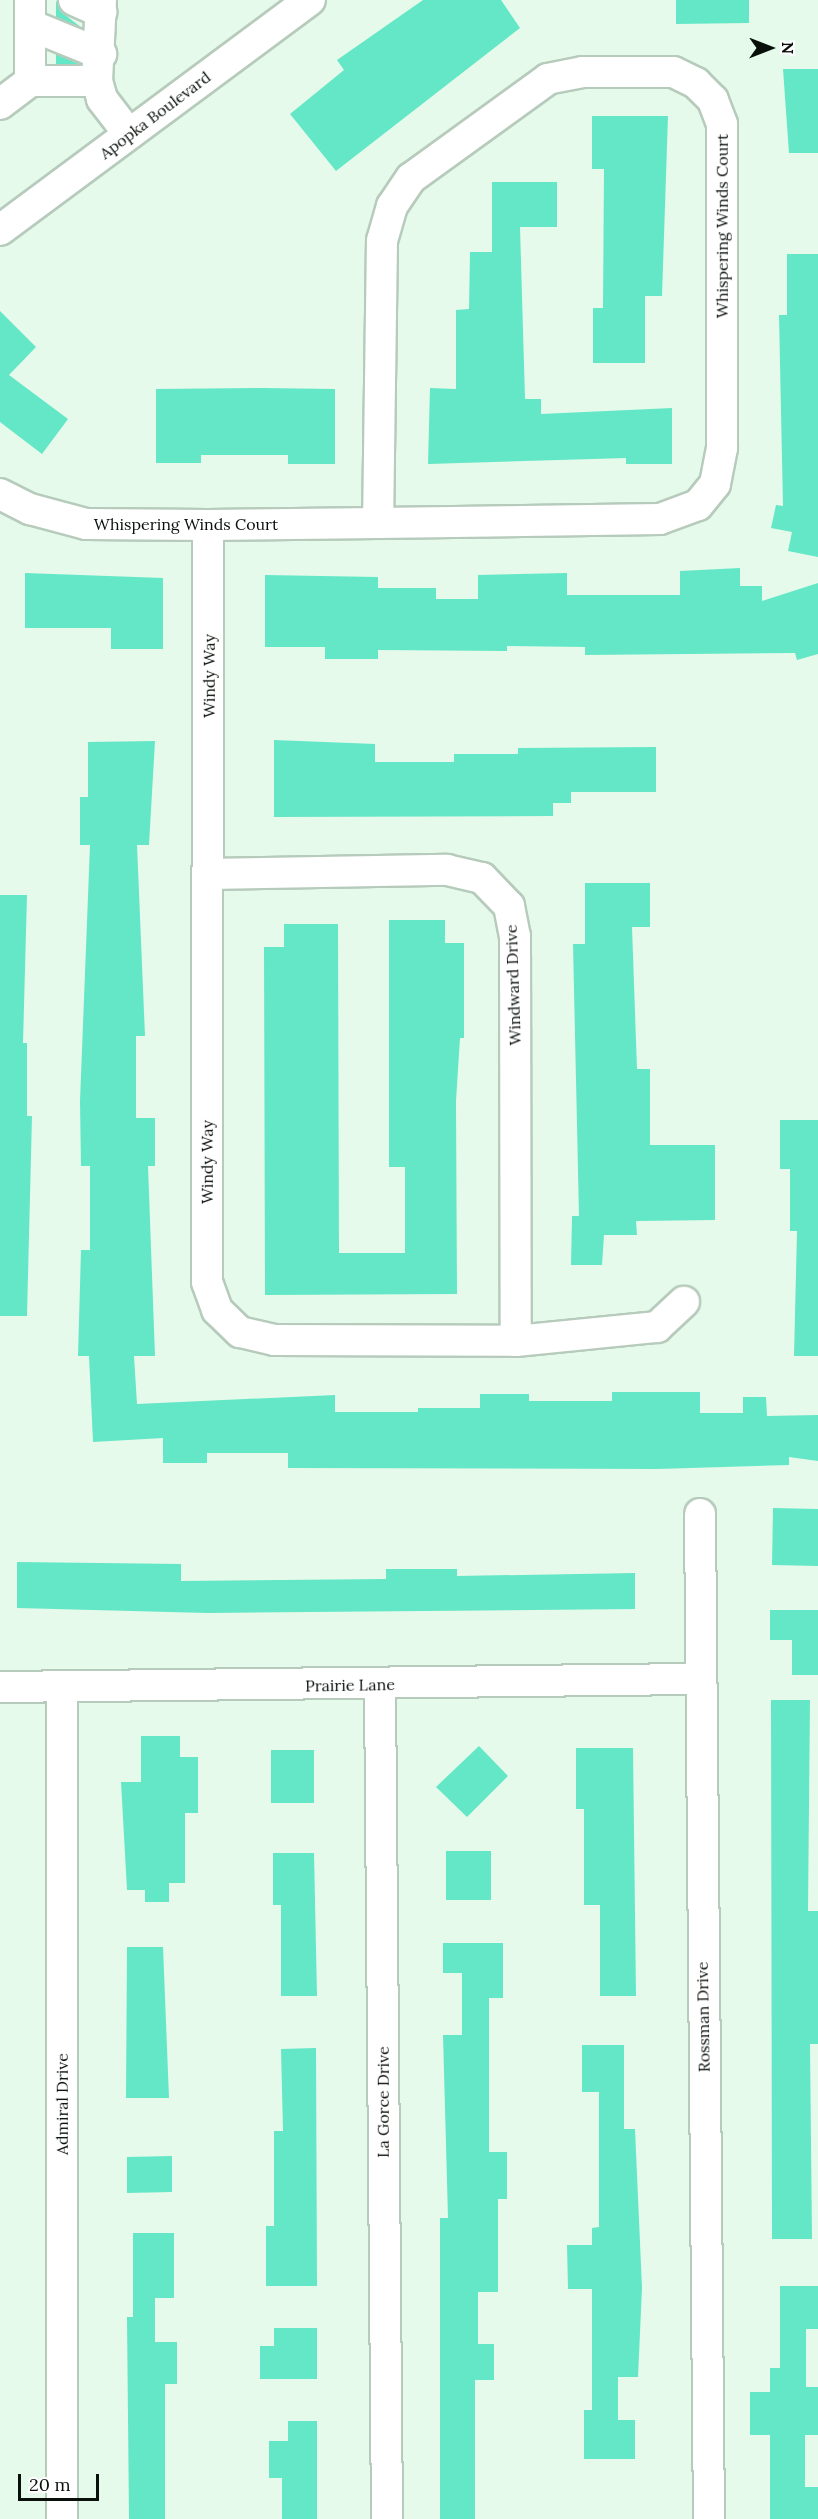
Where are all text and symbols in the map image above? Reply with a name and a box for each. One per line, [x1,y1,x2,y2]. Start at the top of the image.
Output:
north arrow [740,18,800,78]
text: N [778,42,798,54]
street label: Apopka Boulevard [96,67,214,163]
street label: Whispering Winds Court [712,134,732,318]
street label: Whispering Winds Court [94,514,278,534]
street label: Windy Way [199,634,219,718]
street label: Windward Drive [501,924,525,1046]
street label: Windy Way [197,1120,217,1204]
street label: Prairie Lane [305,1675,395,1695]
street label: Rossman Drive [692,1962,714,2072]
street label: La Gorce Drive [373,2046,393,2158]
street label: Admiral Drive [52,2053,72,2155]
scale bar [21,2462,102,2500]
text: 20 m [29,2473,71,2496]

